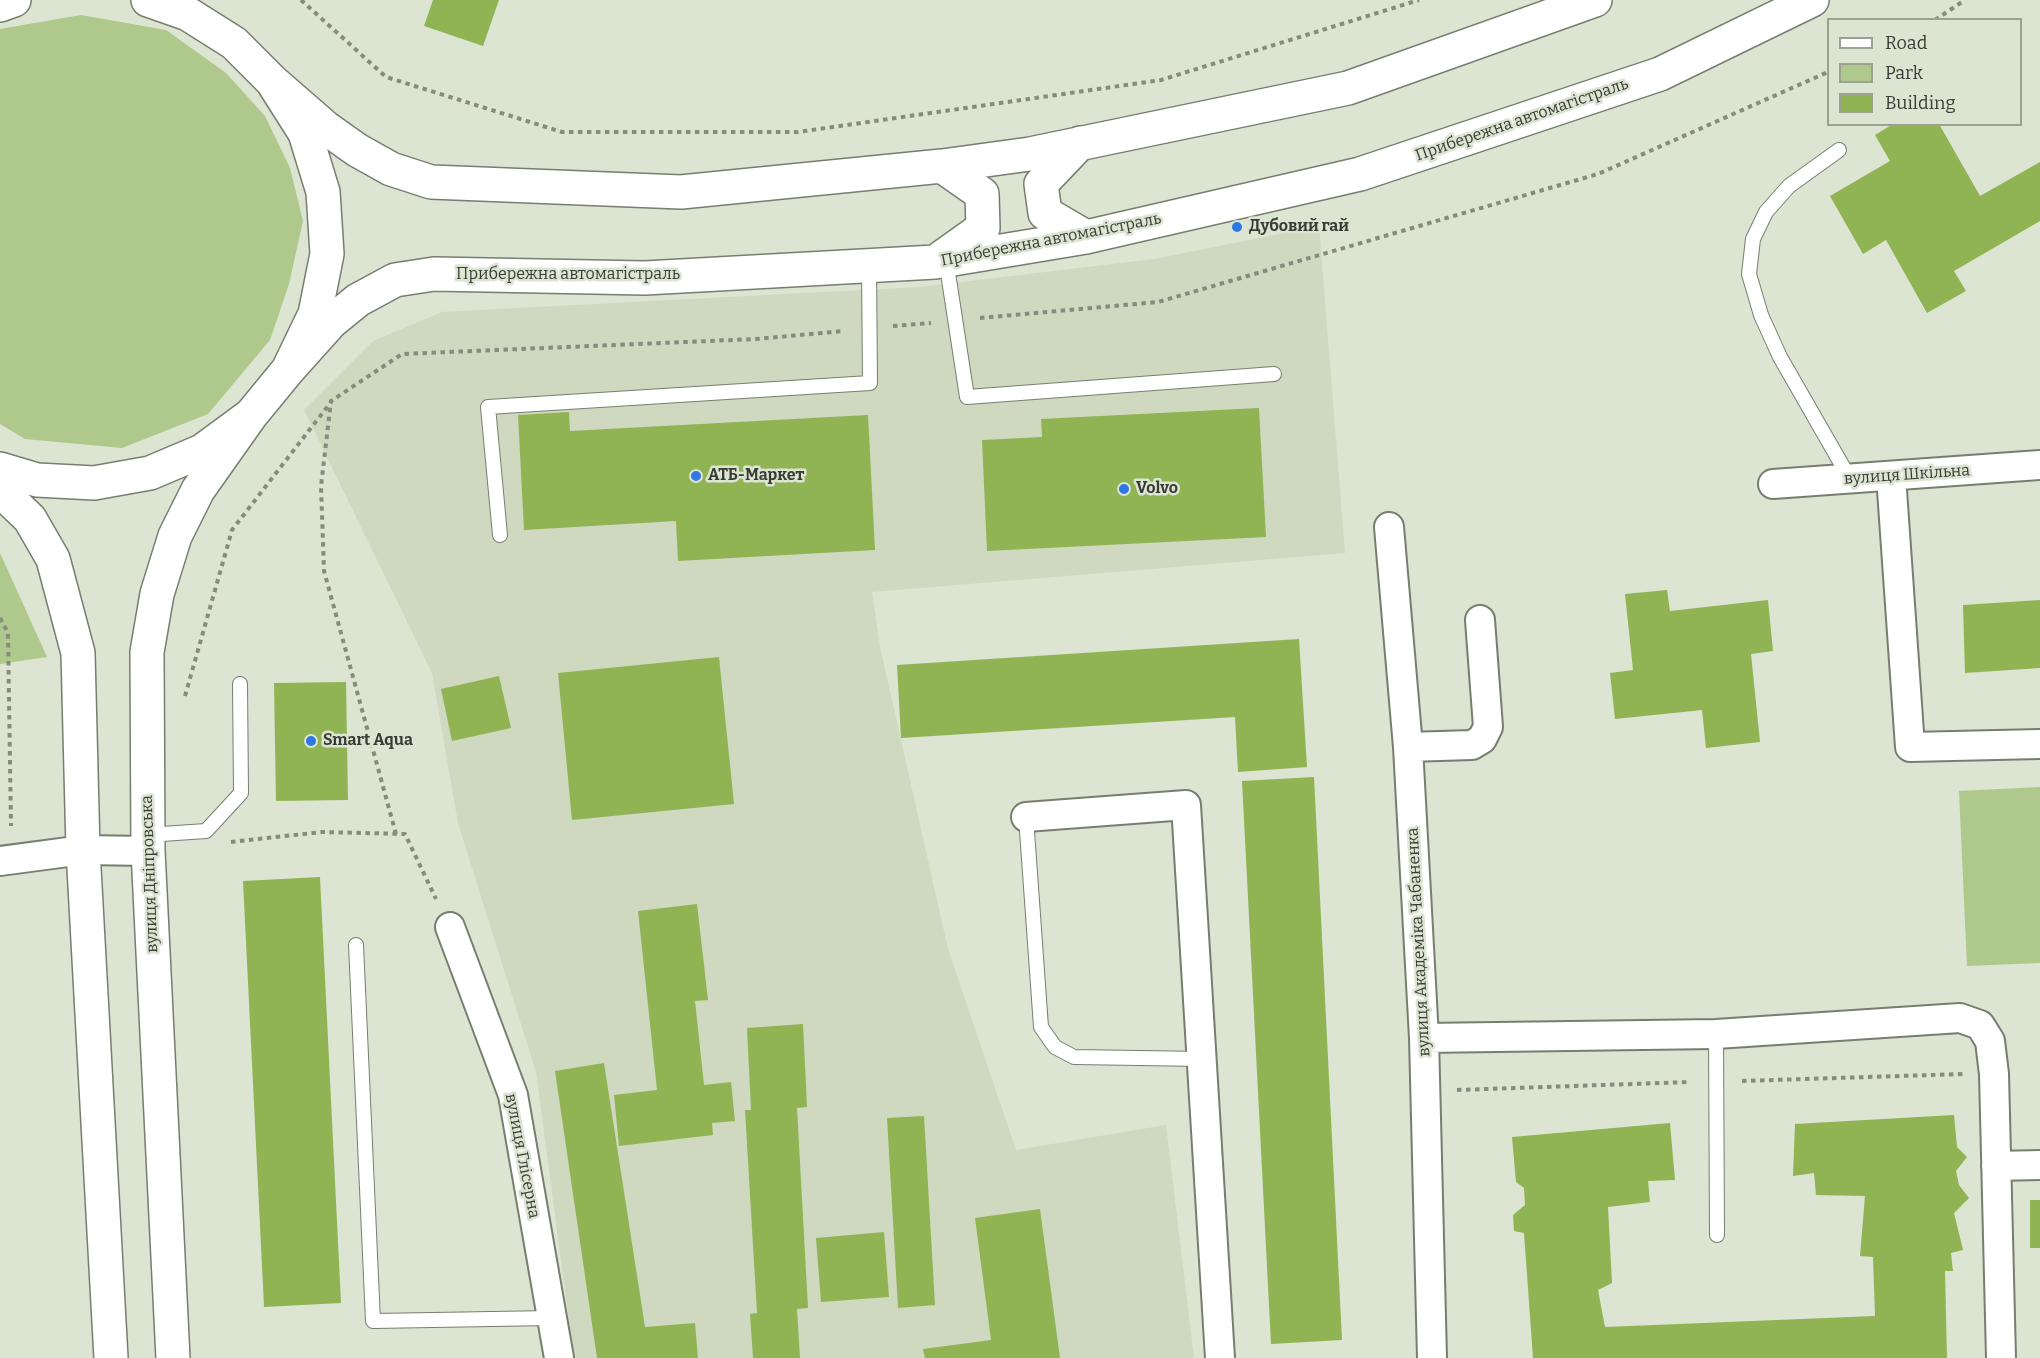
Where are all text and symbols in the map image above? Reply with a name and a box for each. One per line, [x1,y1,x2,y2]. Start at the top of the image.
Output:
legend [1827,18,2022,126]
text: Road [1885,32,1927,54]
text: Park [1885,62,1923,84]
street label: Прибережна автомагістраль [1413,74,1631,166]
text: Building [1885,92,1956,114]
street label: Прибережна автомагістраль [939,209,1163,271]
place label: Дубовий гай [1249,217,1349,237]
marker: Дубовий гай [1230,220,1244,234]
street label: Прибережна автомагістраль [456,265,680,285]
street label: вулиця Шкільна [1843,461,1971,489]
place label: АТБ-Маркет [708,466,804,486]
marker: АТБ-Маркет [689,469,703,483]
place label: Volvo [1136,479,1178,499]
marker: Volvo [1117,482,1131,496]
place label: Smart Aqua [323,731,413,751]
marker: Smart Aqua [304,734,318,748]
street label: вулиця Дніпровська [138,795,162,953]
street label: вулиця Академіка Чабаненка [1403,827,1435,1057]
street label: вулиця Глісерна [500,1092,544,1220]

